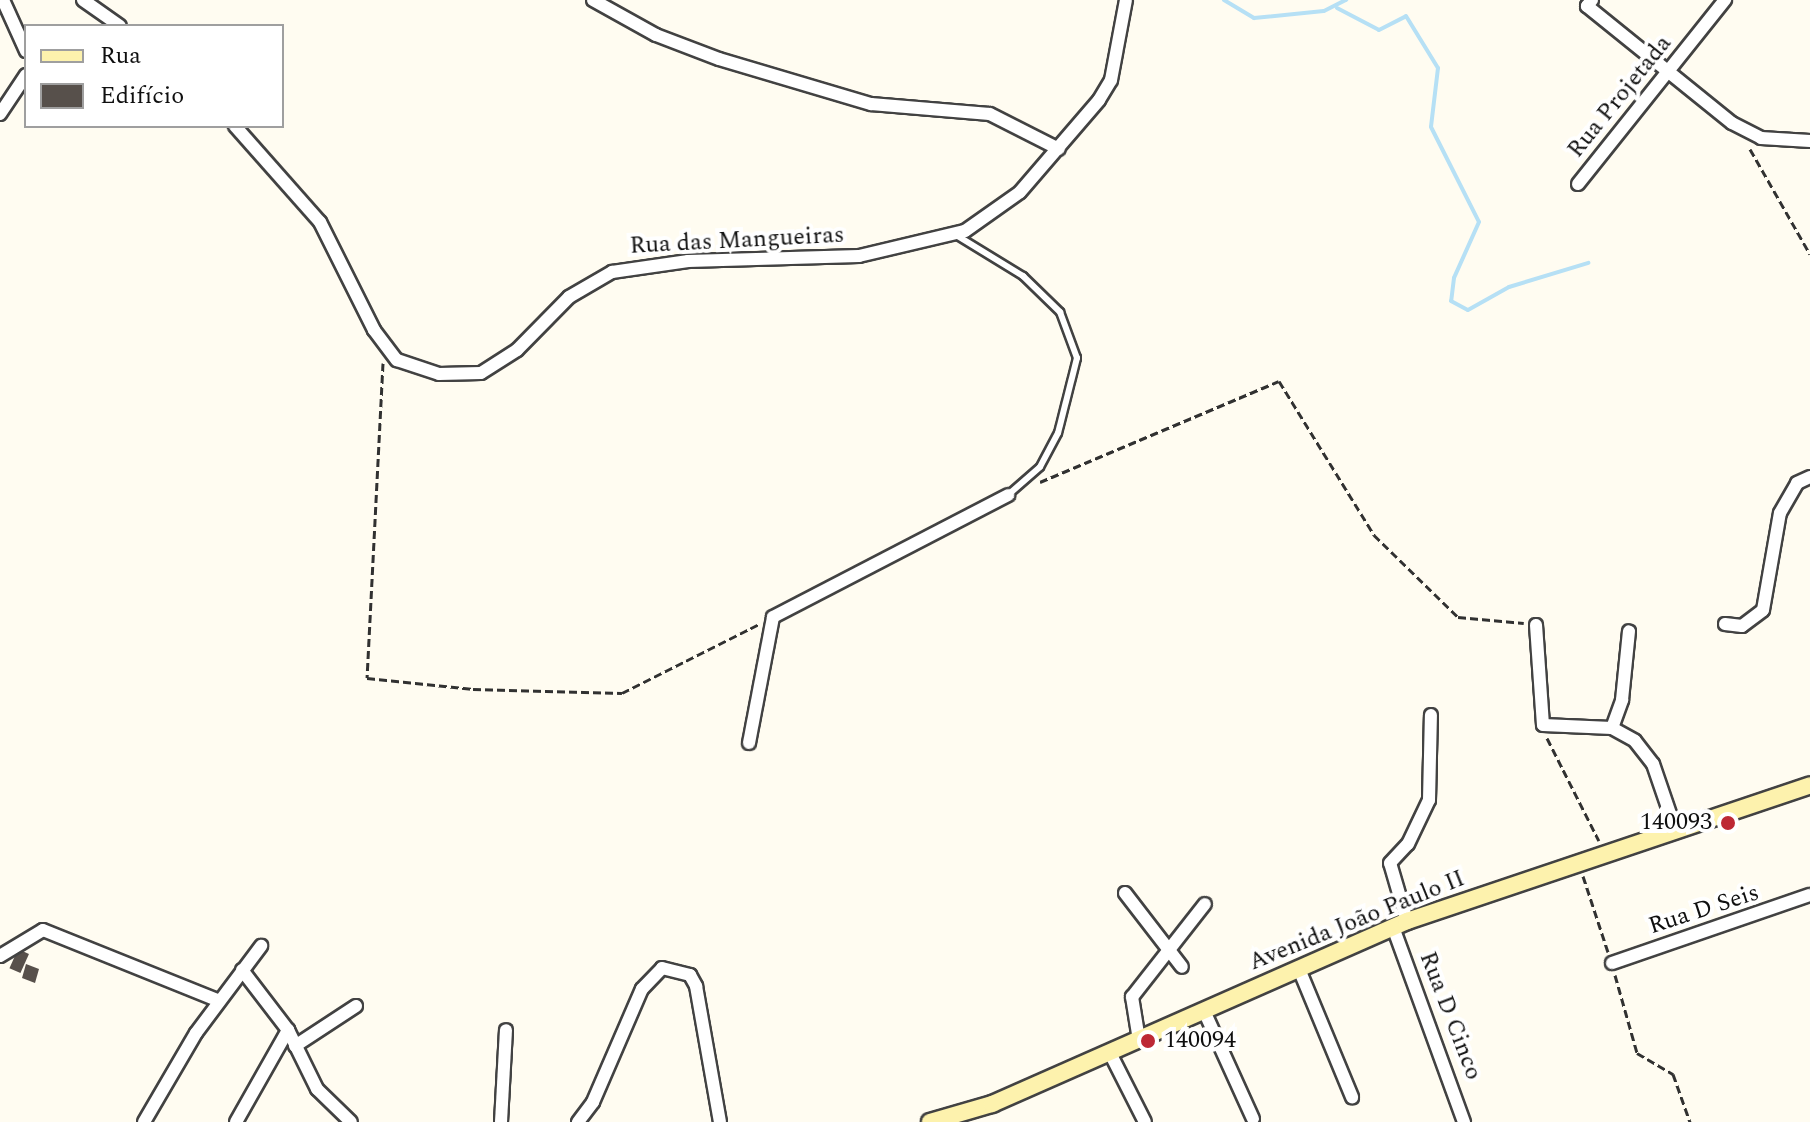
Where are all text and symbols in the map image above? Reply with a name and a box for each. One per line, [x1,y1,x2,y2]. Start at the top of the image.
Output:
legend [24,24,284,128]
street label: Rua Projetada [1562,30,1678,164]
text: Rua [100,38,141,74]
text: Edifício [100,78,184,114]
street label: Rua das Mangueiras [629,221,845,261]
place label: 140093 [1640,809,1712,837]
marker: 140093 [1719,814,1737,832]
street label: Avenida João Paulo II [1245,865,1469,977]
street label: Rua D Seis [1645,879,1763,941]
street label: Rua D Cinco [1412,948,1488,1084]
place label: 140094 [1164,1027,1236,1055]
marker: 140094 [1139,1032,1157,1050]

